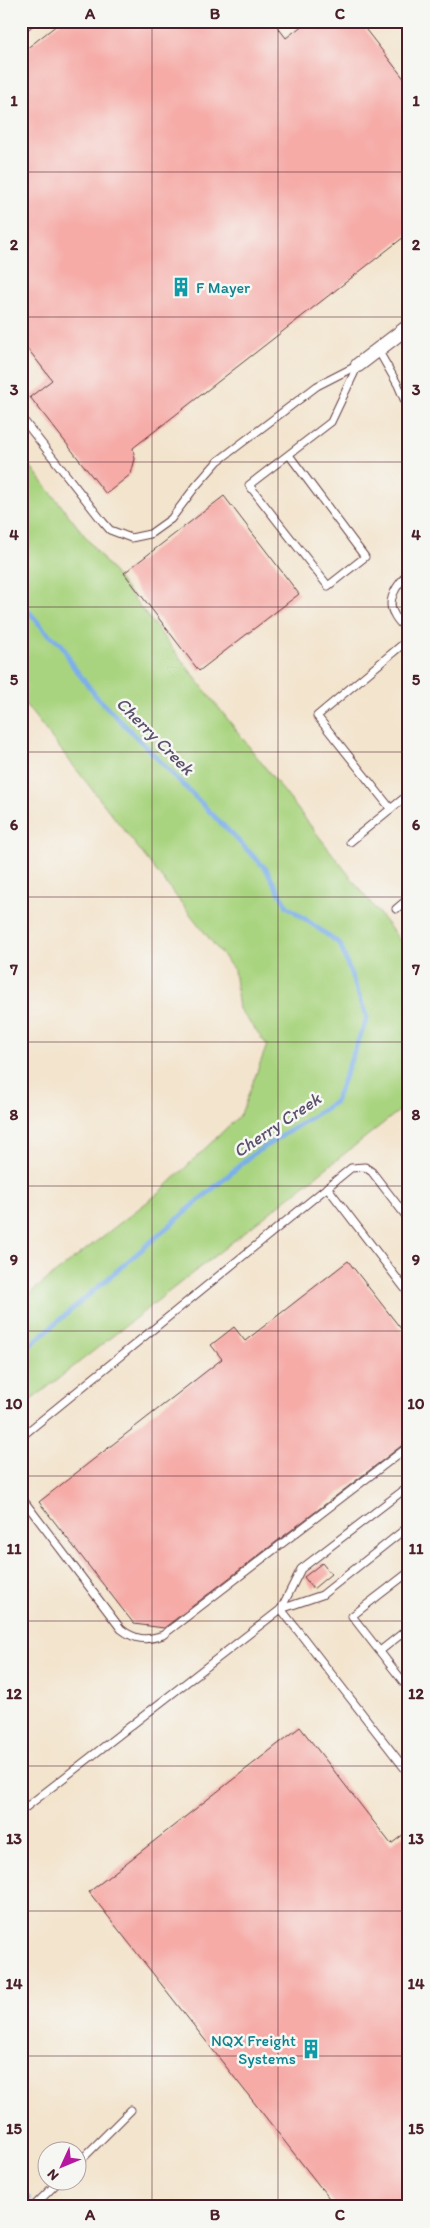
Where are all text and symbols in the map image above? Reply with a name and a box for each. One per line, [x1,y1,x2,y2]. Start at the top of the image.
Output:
text: A [84,4,96,23]
text: B [210,4,221,23]
text: C [335,4,346,23]
text: 1 [10,91,18,110]
text: 1 [412,91,420,110]
text: 2 [10,235,19,254]
text: 2 [412,235,421,254]
building icon: F Mayer [170,276,192,298]
place label: F Mayer [196,278,250,297]
text: 3 [10,380,19,399]
text: 3 [412,380,421,399]
text: 4 [9,525,19,544]
text: 4 [411,525,421,544]
text: 5 [10,670,19,689]
text: 5 [412,670,421,689]
water label: Cherry Creek [111,692,200,781]
text: 6 [10,815,19,834]
text: 6 [412,815,421,834]
text: 7 [9,960,18,979]
text: 7 [411,960,420,979]
water label: Cherry Creek [229,1087,326,1162]
text: 8 [10,1105,19,1124]
text: 8 [412,1105,421,1124]
text: 9 [10,1250,18,1269]
text: 9 [412,1250,420,1269]
text: 10 [5,1394,23,1413]
text: 10 [407,1394,425,1413]
text: 11 [7,1539,22,1558]
text: 11 [409,1539,424,1558]
text: 12 [6,1684,23,1703]
text: 12 [408,1684,425,1703]
text: 13 [6,1829,22,1848]
text: 13 [408,1829,424,1848]
text: 14 [5,1974,23,1993]
text: 14 [407,1974,425,1993]
place label: NQX Freight Systems [211,2031,296,2068]
building icon: NQX Freight Systems [300,2038,322,2060]
text: 15 [6,2119,23,2138]
text: 15 [408,2119,425,2138]
north arrow [38,2140,88,2190]
text: N [44,2165,62,2184]
text: A [84,2205,96,2224]
text: B [210,2205,221,2224]
text: C [335,2205,346,2224]

